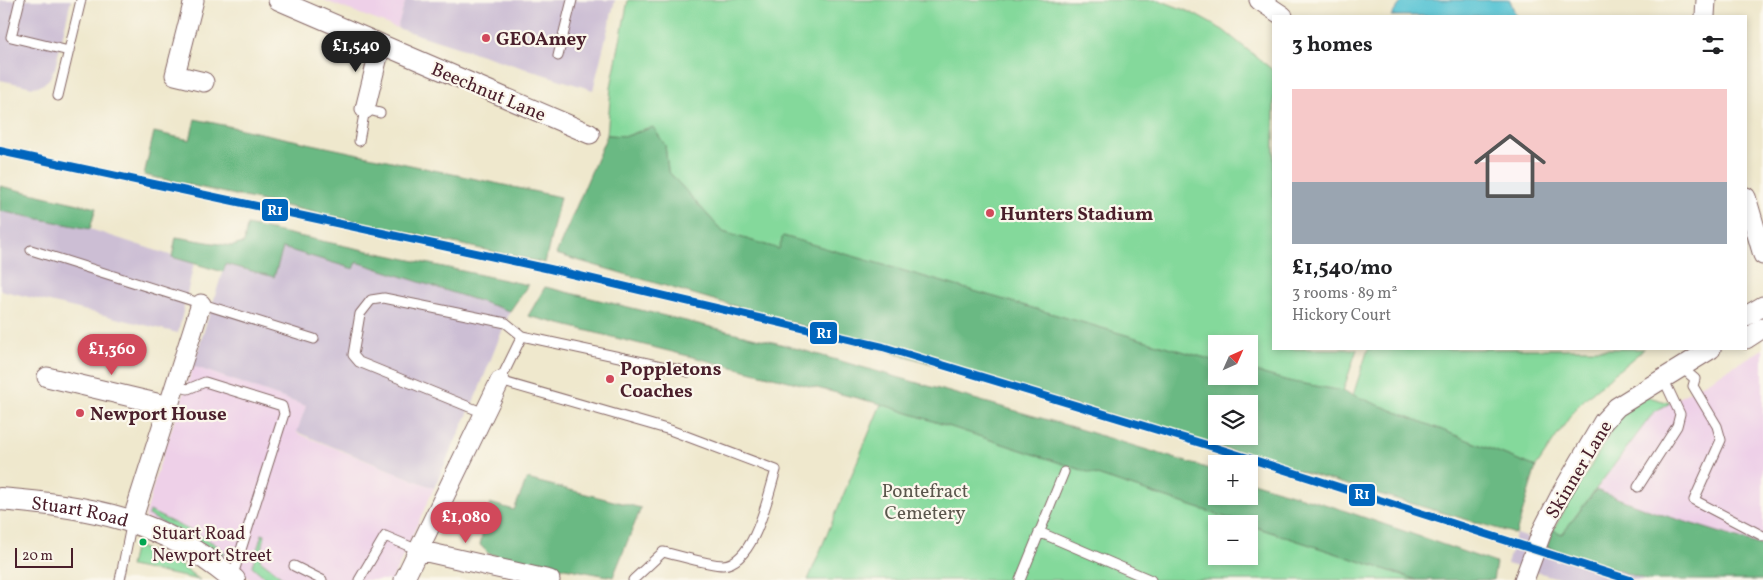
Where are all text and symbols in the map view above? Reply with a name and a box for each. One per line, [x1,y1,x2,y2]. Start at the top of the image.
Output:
place label: GEOAmey [496,27,587,53]
pin: £1,540 [315,30,397,73]
text: 3 homes [1292,31,1373,60]
icon: filters [1699,31,1727,59]
marker: GEOAmey [480,32,492,44]
text: £1,540 [332,36,380,58]
street label: Beechnut Lane [427,57,550,129]
icon: home [1465,121,1555,211]
line badge: R1 [261,198,289,222]
text: R1 [267,202,283,221]
place label: Hunters Stadium [1000,202,1154,228]
marker: Hunters Stadium [984,207,996,219]
text: £1,540/mo [1292,254,1393,283]
text: 3 rooms · 89 m² [1292,283,1397,305]
text: Hickory Court [1292,305,1391,327]
line badge: R1 [809,321,838,345]
text: R1 [816,325,832,344]
pin: £1,360 [71,334,153,376]
north arrow [1208,335,1258,385]
map controls [1208,335,1258,565]
text: £1,360 [89,339,135,361]
place label: Poppletons Coaches [620,357,722,405]
marker: Poppletons Coaches [604,373,616,385]
button: layers [1208,395,1258,445]
place label: Newport House [90,402,227,428]
marker: Newport House [74,407,86,419]
street label: Skinner Lane [1540,416,1619,524]
button: + [1208,455,1258,505]
park label: Pontefract Cemetery [882,479,969,527]
line badge: R1 [1348,483,1376,507]
text: R1 [1354,486,1370,505]
street label: Stuart Road [30,491,132,535]
pin: £1,080 [425,502,507,544]
text: £1,080 [442,507,490,529]
button: − [1208,515,1258,565]
place label: Stuart Road Newport Street [152,522,272,569]
marker: Stuart Road Newport Street [138,537,148,547]
scale bar [15,545,72,568]
text: 20 m [22,547,53,566]

